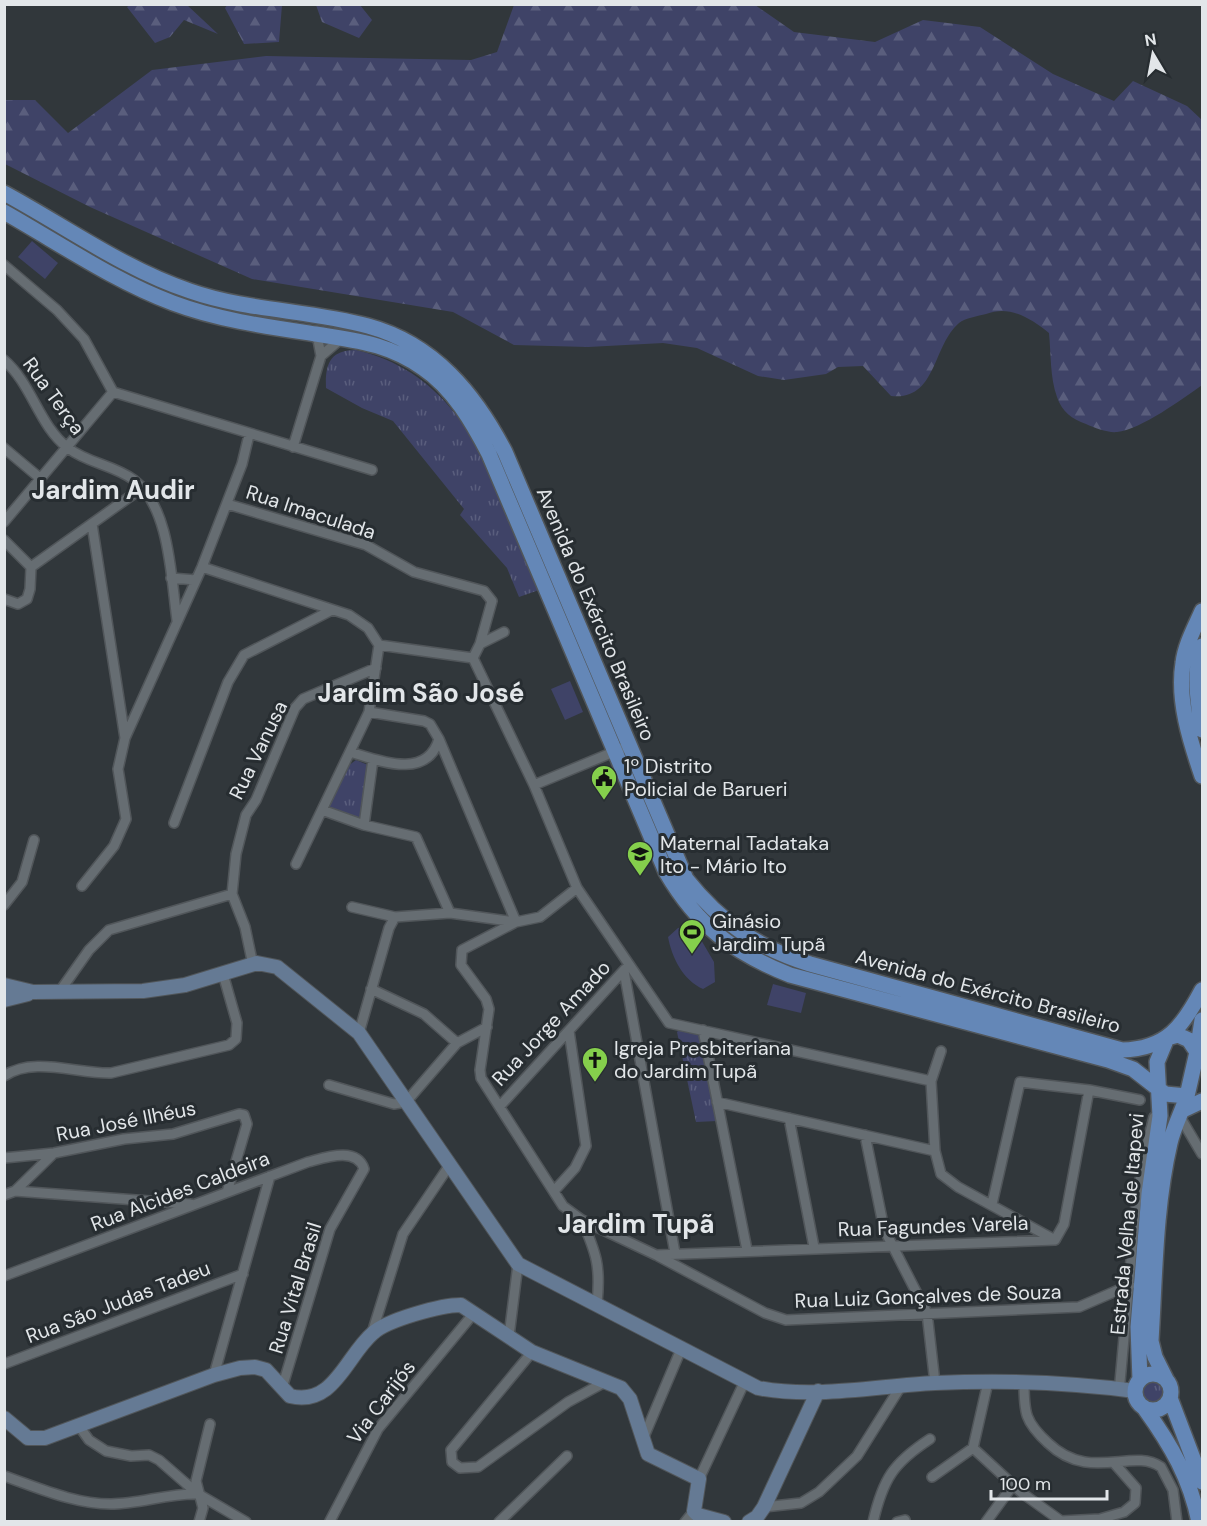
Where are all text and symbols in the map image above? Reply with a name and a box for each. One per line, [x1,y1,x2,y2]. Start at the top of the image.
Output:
north arrow [1123,24,1183,84]
text: N [1143,28,1158,51]
street label: Rua Terça [17,352,91,440]
district label: Jardim Audir [31,473,195,507]
street label: Rua Imaculada [243,479,379,545]
street label: Avenida do Exército Brasileiro [531,483,661,745]
district label: Jardim São José [318,676,524,710]
street label: Rua Vanusa [223,696,293,804]
place label: 1º Distrito Policial de Barueri [624,753,788,802]
public building icon: 1º Distrito Policial de Barueri [589,763,619,801]
place label: Maternal Tadataka Ito - Mário Ito [660,830,829,879]
school or university icon: Maternal Tadataka Ito - Mário Ito [625,839,655,877]
place label: Ginásio Jardim Tupã [712,908,825,957]
sports icon: Ginásio Jardim Tupã [677,917,707,955]
street label: Avenida do Exército Brasileiro [853,943,1123,1039]
street label: Rua Jorge Amado [486,955,616,1091]
place label: Igreja Presbiteriana do Jardim Tupã [614,1035,791,1084]
church icon: Igreja Presbiteriana do Jardim Tupã [580,1045,610,1083]
street label: Rua José Ilhéus [54,1095,198,1147]
street label: Estrada Velha de Itapevi [1104,1112,1150,1336]
street label: Rua Alcides Caldeira [87,1145,273,1237]
district label: Jardim Tupã [558,1207,714,1241]
street label: Rua Fagundes Varela [837,1210,1029,1242]
street label: Rua Vital Brasil [263,1219,327,1357]
street label: Rua São Judas Tadeu [22,1255,214,1349]
street label: Rua Luiz Gonçalves de Souza [794,1278,1062,1314]
street label: Via Carijós [341,1355,421,1449]
scale bar [991,1463,1106,1501]
text: 100 m [1000,1472,1051,1496]

